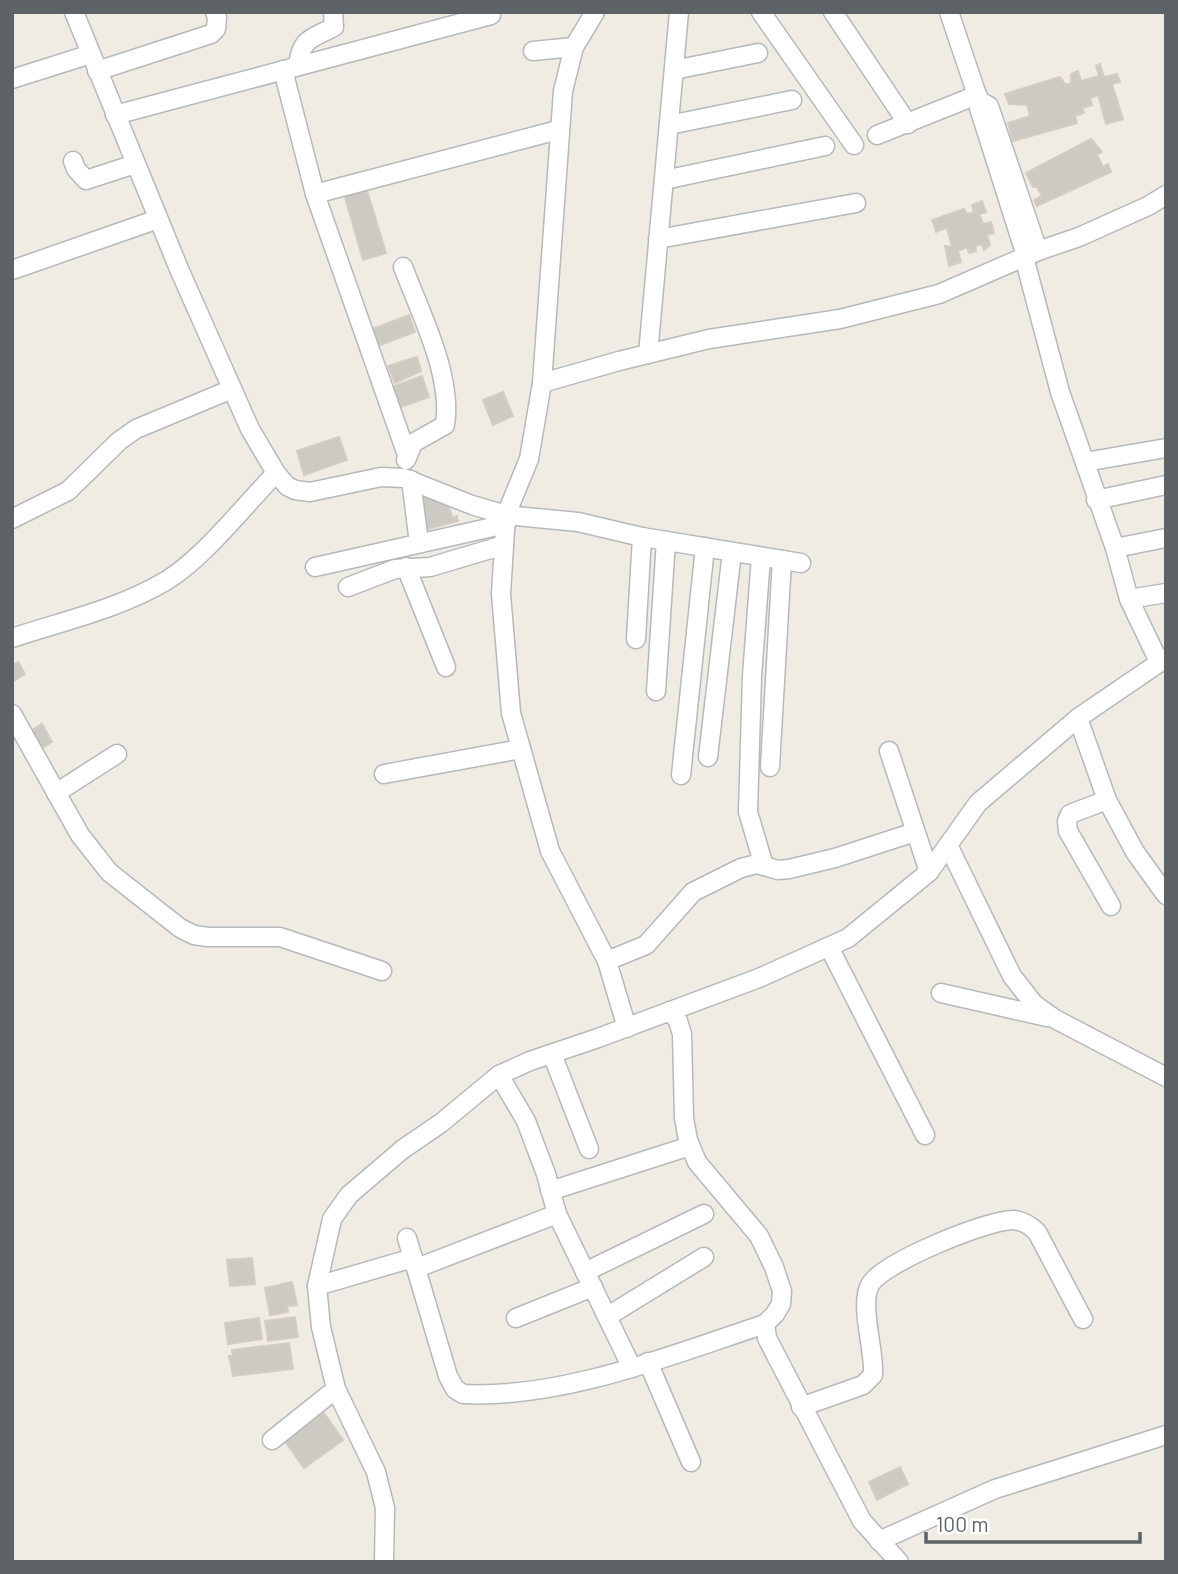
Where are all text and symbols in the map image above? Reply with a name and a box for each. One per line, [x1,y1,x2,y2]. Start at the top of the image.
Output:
scale bar [926,1500,1140,1544]
text: 100 m [936,1511,989,1536]

